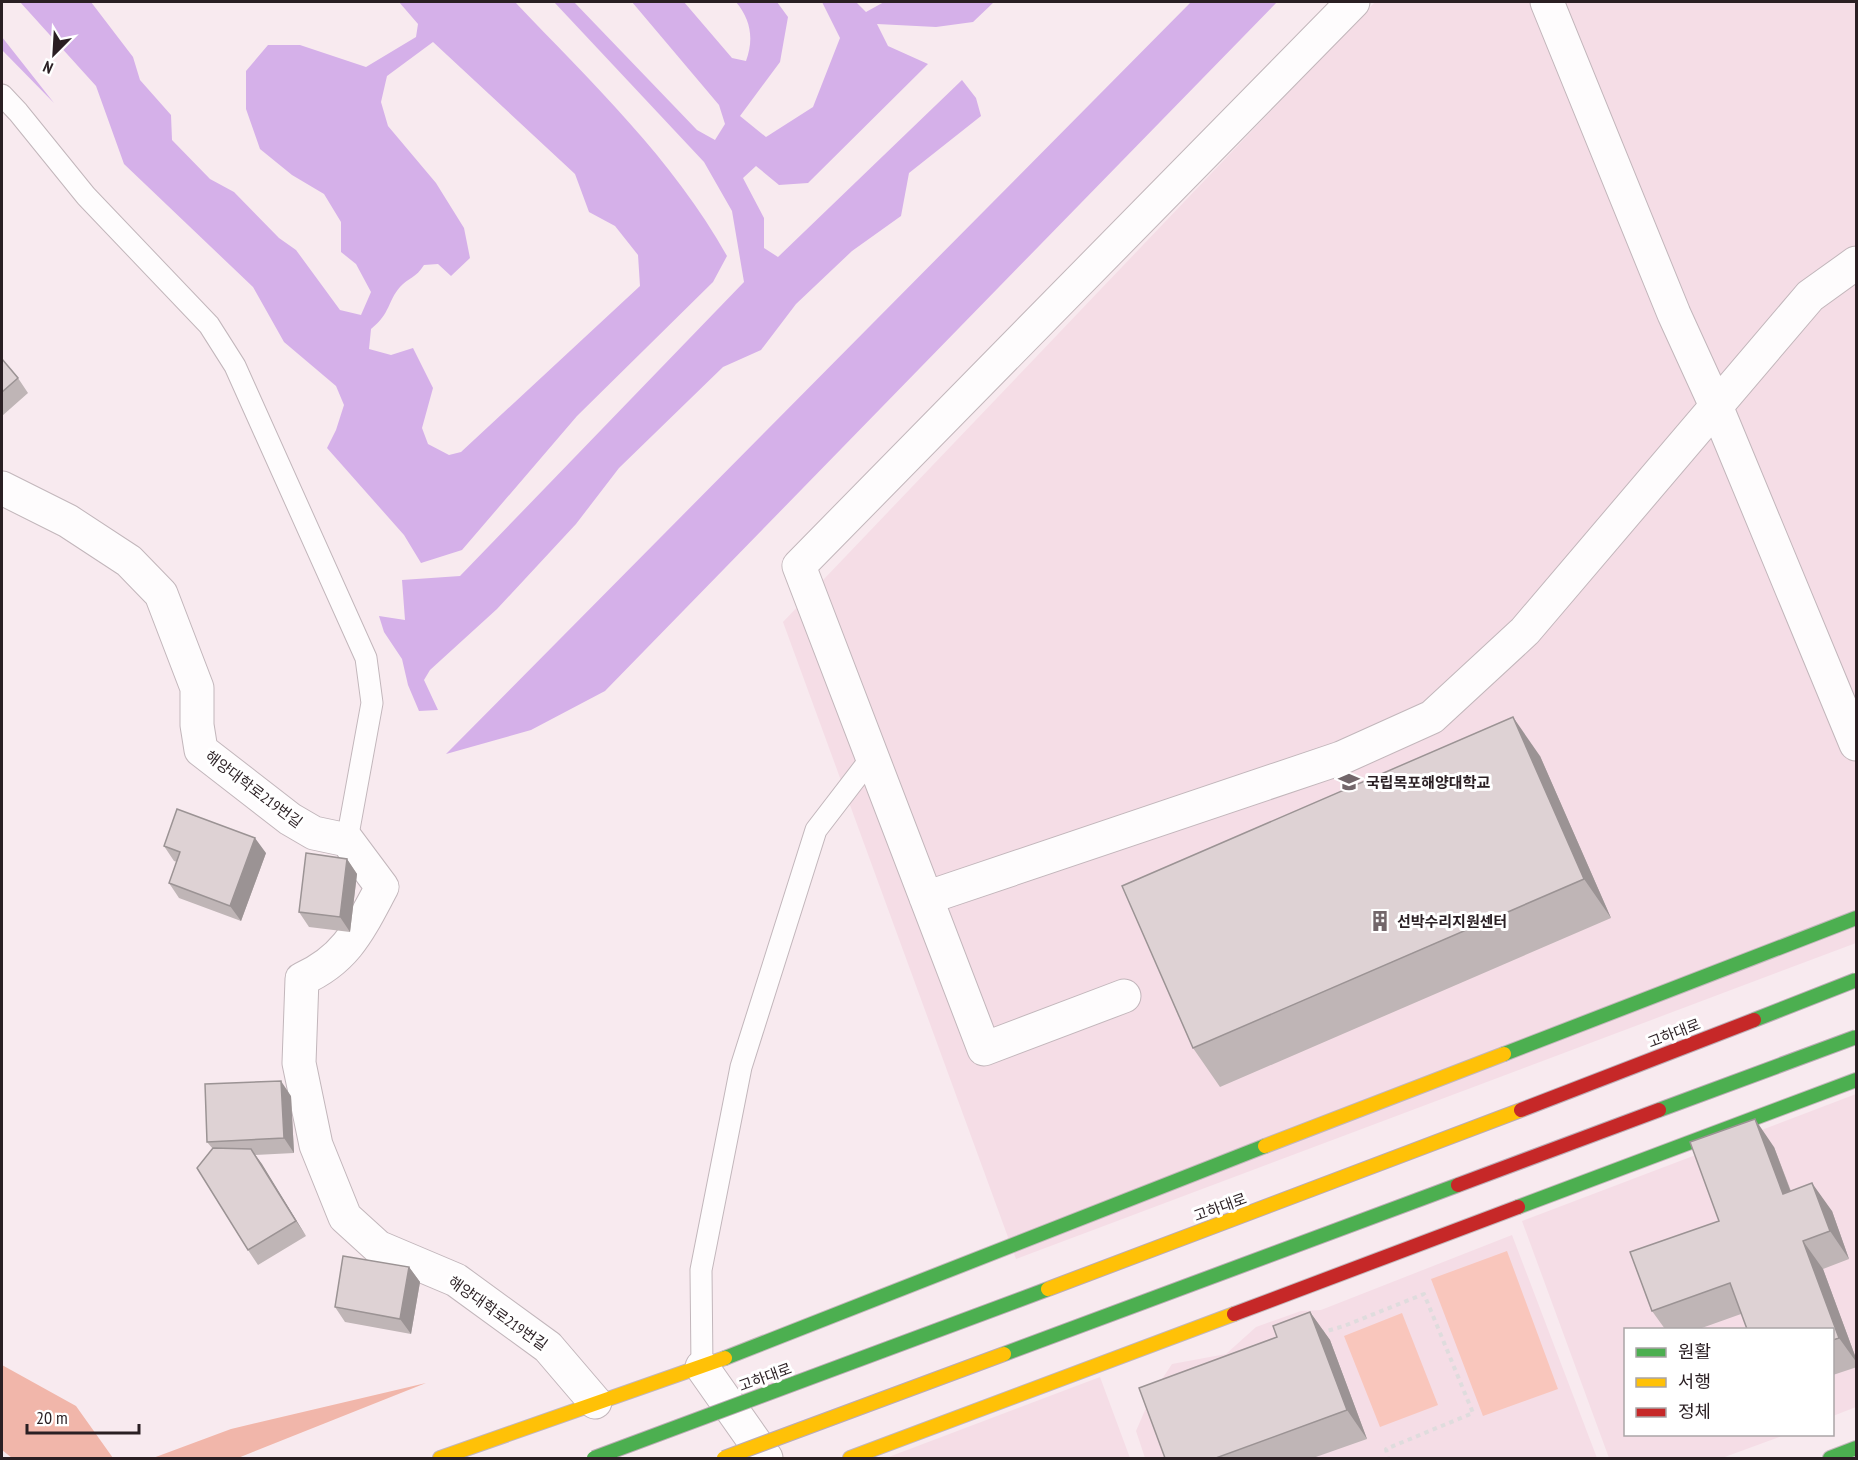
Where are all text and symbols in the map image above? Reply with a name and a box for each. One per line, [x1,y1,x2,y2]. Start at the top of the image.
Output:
north arrow [24,24,84,84]
text: N [40,57,56,79]
street label: 해양대학로219번길 [202,746,306,832]
school or university icon: 국립목포해양대학교 [1337,770,1361,794]
place label: 국립목포해양대학교 [1366,773,1490,792]
building icon: 선박수리지원센터 [1368,909,1392,933]
place label: 선박수리지원센터 [1397,912,1507,931]
street label: 고하대로 [1645,1014,1703,1052]
street label: 고하대로 [1191,1189,1249,1225]
street label: 해양대학로219번길 [445,1272,551,1354]
legend [1624,1328,1834,1436]
text: 원활 [1678,1340,1711,1363]
street label: 고하대로 [736,1359,794,1395]
text: 서행 [1678,1370,1711,1393]
scale bar [27,1397,140,1435]
text: 정체 [1678,1400,1711,1423]
text: 20 m [36,1406,68,1429]

